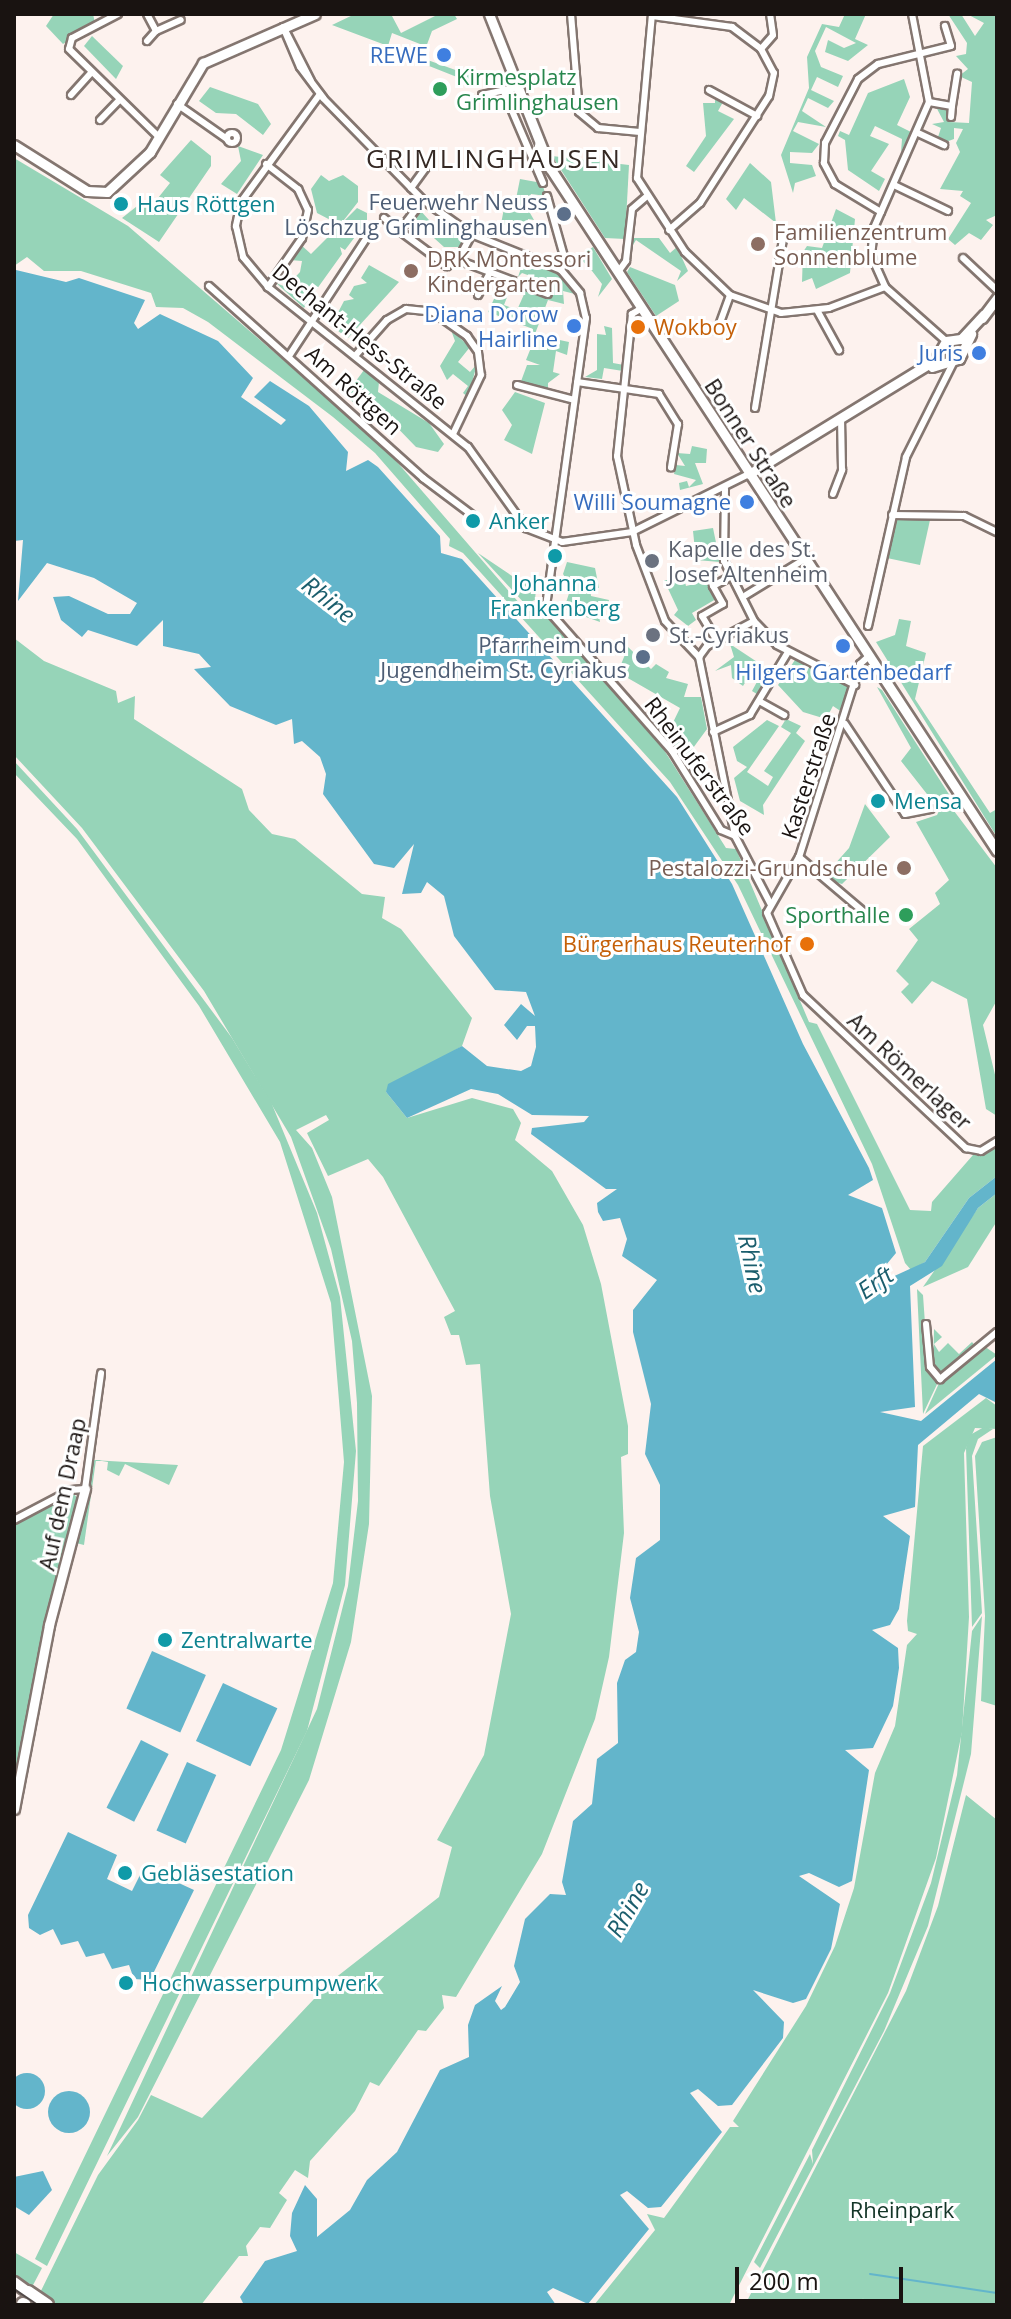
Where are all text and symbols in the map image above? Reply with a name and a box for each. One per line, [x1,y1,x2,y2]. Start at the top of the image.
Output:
place label: REWE [370,42,428,68]
marker: REWE [435,46,453,64]
place label: Kirmesplatz Grimlinghausen [456,63,619,114]
marker: Kirmesplatz Grimlinghausen [431,80,449,98]
district label: GRIMLINGHAUSEN [366,143,622,175]
place label: Feuerwehr Neuss Löschzug Grimlinghausen [284,188,548,240]
place label: Haus Röttgen [137,191,275,217]
marker: Haus Röttgen [112,195,130,213]
marker: Feuerwehr Neuss Löschzug Grimlinghausen [555,205,573,223]
place label: Familienzentrum Sonnenblume [774,218,947,270]
marker: Familienzentrum Sonnenblume [749,235,767,253]
place label: DRK Montessori Kindergarten [427,245,591,296]
street label: Dechant-Hess-Straße [267,258,453,414]
marker: DRK Montessori Kindergarten [402,262,420,280]
place label: Diana Dorow Hairline [424,300,558,352]
place label: Wokboy [654,314,737,340]
marker: Diana Dorow Hairline [565,317,583,335]
marker: Wokboy [629,318,647,336]
street label: Am Röttgen [300,340,408,440]
place label: Juris [919,340,963,366]
marker: Juris [970,344,988,362]
street label: Bonner Straße [699,373,803,513]
place label: Willi Soumagne [574,489,731,515]
marker: Willi Soumagne [738,493,756,511]
place label: Anker [489,508,549,534]
marker: Anker [464,512,482,530]
place label: Kapelle des St. Josef Altenheim [668,535,828,586]
marker: Johanna Frankenberg [546,547,564,565]
marker: Kapelle des St. Josef Altenheim [643,552,661,570]
water label: Rhine [297,569,361,629]
place label: Johanna Frankenberg [490,569,620,620]
place label: St.-Cyriakus [669,622,789,648]
marker: St.-Cyriakus [644,626,662,644]
place label: Pfarrheim und Jugendheim St. Cyriakus [380,631,627,682]
marker: Hilgers Gartenbedarf [834,637,852,655]
marker: Pfarrheim und Jugendheim St. Cyriakus [634,648,652,666]
place label: Hilgers Gartenbedarf [735,659,951,685]
street label: Rheinuferstraße [639,692,761,840]
street label: Kasterstraße [775,710,841,842]
place label: Mensa [894,788,962,814]
marker: Mensa [869,792,887,810]
place label: Pestalozzi-Grundschule [648,855,888,881]
marker: Pestalozzi-Grundschule [895,859,913,877]
place label: Sporthalle [785,902,890,928]
marker: Sporthalle [897,906,915,924]
place label: Bürgerhaus Reuterhof [563,931,791,957]
marker: Bürgerhaus Reuterhof [798,935,816,953]
street label: Am Römerlager [843,1007,977,1135]
water label: Rhine [733,1232,773,1296]
water label: Erft [851,1260,899,1304]
street label: Auf dem Draap [33,1415,91,1573]
place label: Zentralwarte [181,1627,313,1653]
marker: Zentralwarte [156,1631,174,1649]
place label: Gebläsestation [141,1860,294,1886]
marker: Gebläsestation [116,1864,134,1882]
water label: Rhine [600,1876,654,1942]
place label: Hochwasserpumpwerk [142,1970,378,1996]
marker: Hochwasserpumpwerk [117,1974,135,1992]
park label: Rheinpark [850,2197,954,2223]
scale bar [739,2251,907,2301]
text: 200 m [749,2264,819,2297]

